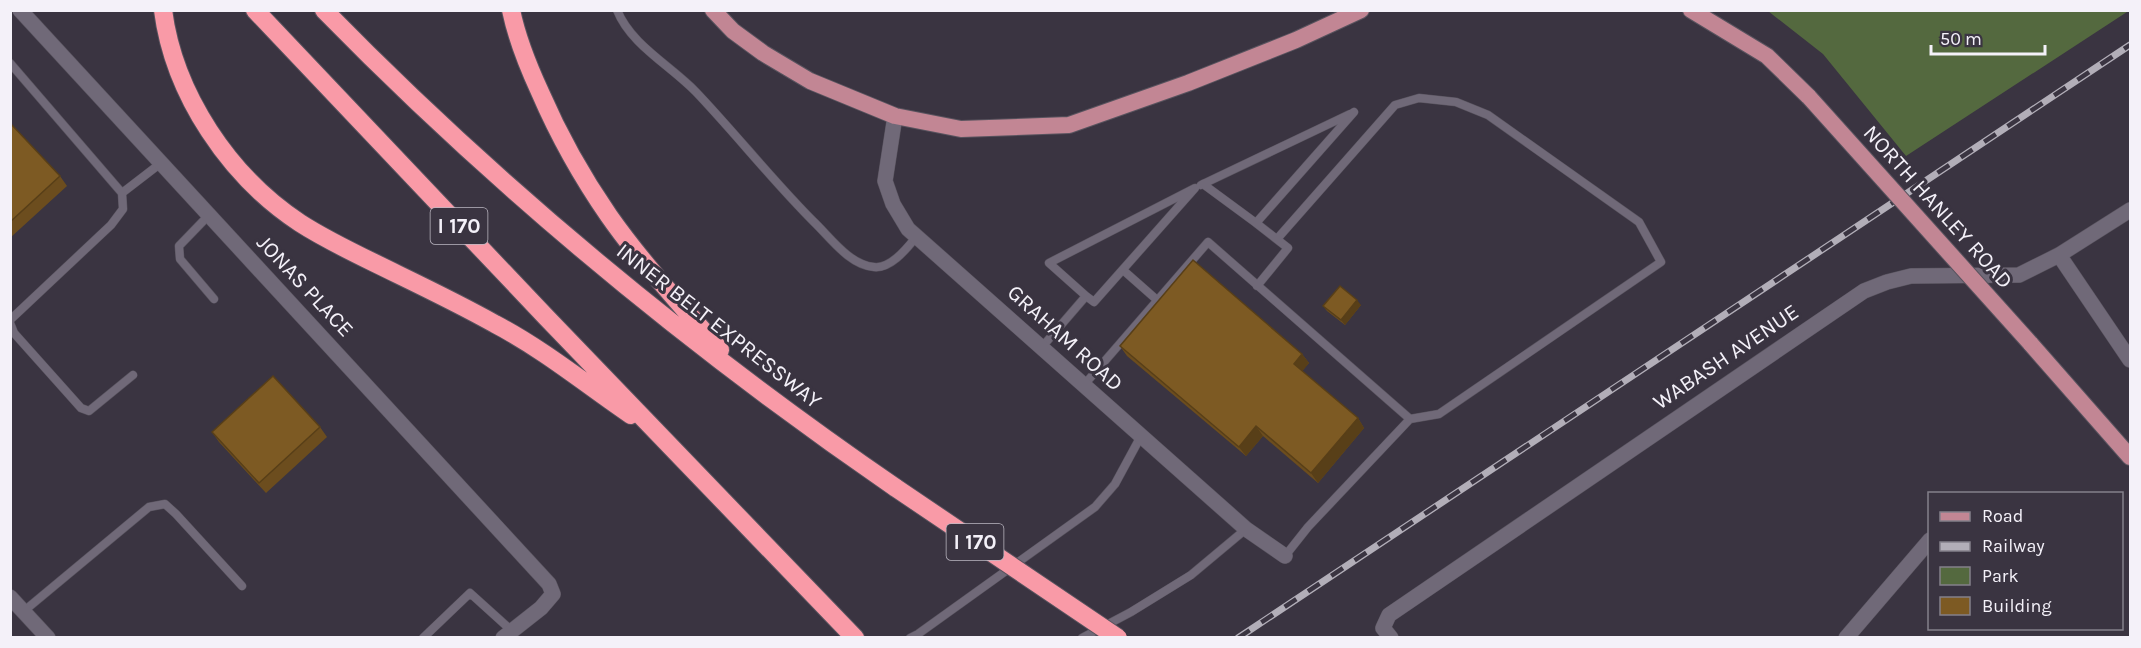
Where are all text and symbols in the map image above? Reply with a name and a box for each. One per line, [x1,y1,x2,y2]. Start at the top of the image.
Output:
scale bar [1931,18,2045,56]
text: 50 m [1940,28,1982,50]
street label: NORTH HANLEY ROAD [1858,120,2018,294]
road number: I 170 [430,208,488,244]
street label: JONAS PLACE [251,230,359,342]
street label: INNER BELT EXPRESSWAY [611,238,827,414]
street label: GRAHAM ROAD [1002,279,1128,397]
street label: WABASH AVENUE [1648,299,1804,415]
legend [1928,492,2123,630]
text: Road [1982,505,2023,527]
road number: I 170 [946,524,1004,560]
text: Railway [1982,535,2045,557]
text: Park [1982,565,2019,587]
text: Building [1982,595,2052,617]

